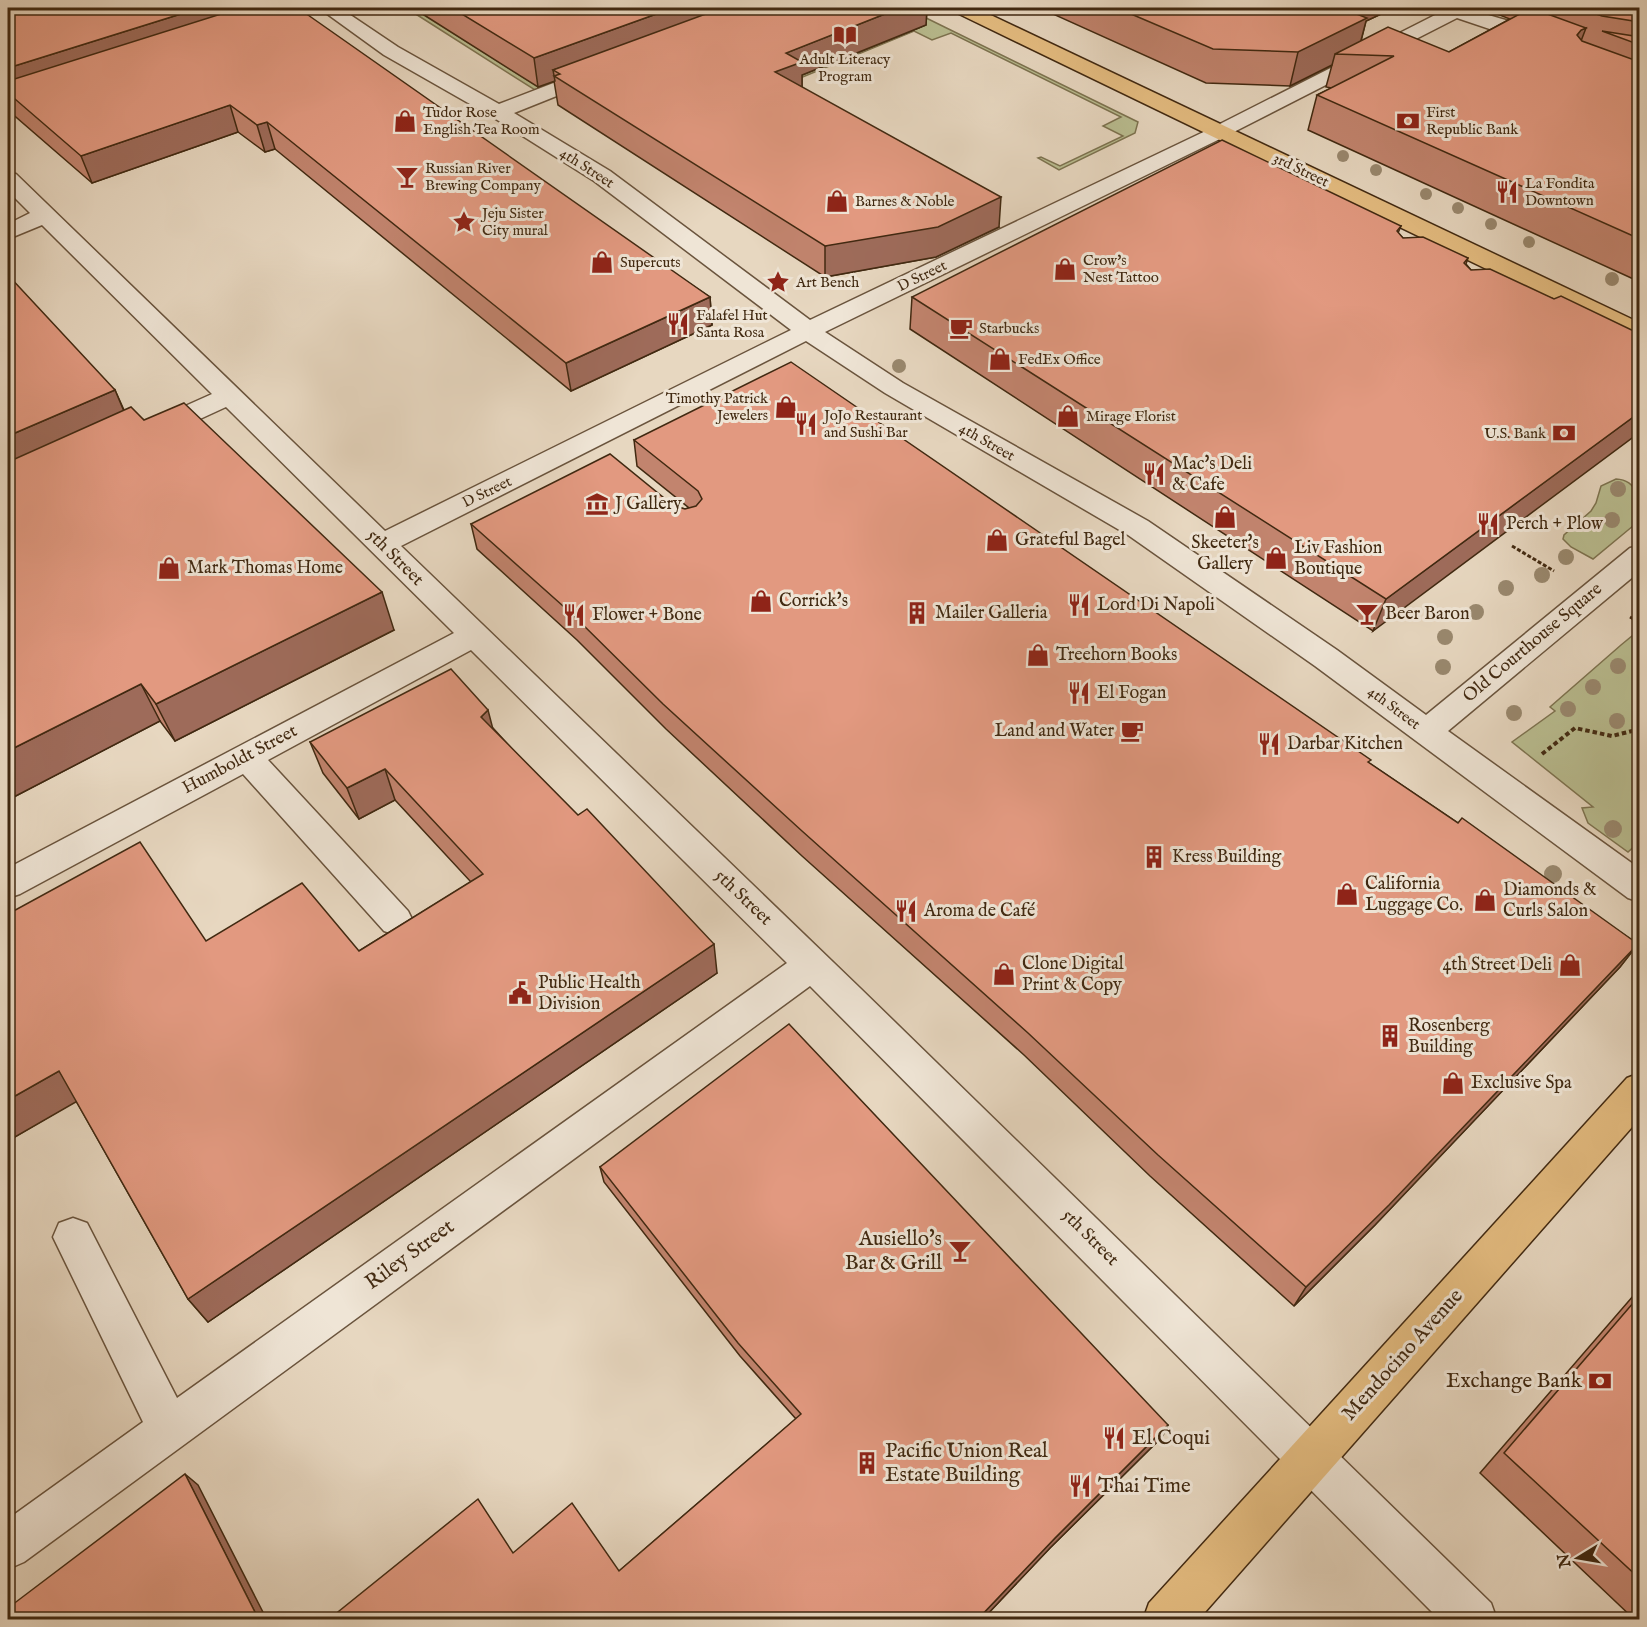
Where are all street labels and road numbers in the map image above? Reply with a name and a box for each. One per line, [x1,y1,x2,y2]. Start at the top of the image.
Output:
street label: 4th Street [556,143,618,193]
street label: 3rd Street [1270,148,1332,192]
street label: D Street [894,256,950,296]
street label: 4th Street [956,419,1018,465]
street label: D Street [459,472,515,512]
street label: 5th Street [362,525,428,591]
street label: Old Courthouse Square [1459,578,1607,708]
street label: 4th Street [1364,682,1424,734]
street label: Humboldt Street [179,720,301,800]
street label: 5th Street [709,865,777,931]
street label: 5th Street [1057,1205,1123,1271]
street label: Riley Street [360,1214,460,1296]
street label: Mendocino Avenue [1336,1283,1470,1427]

